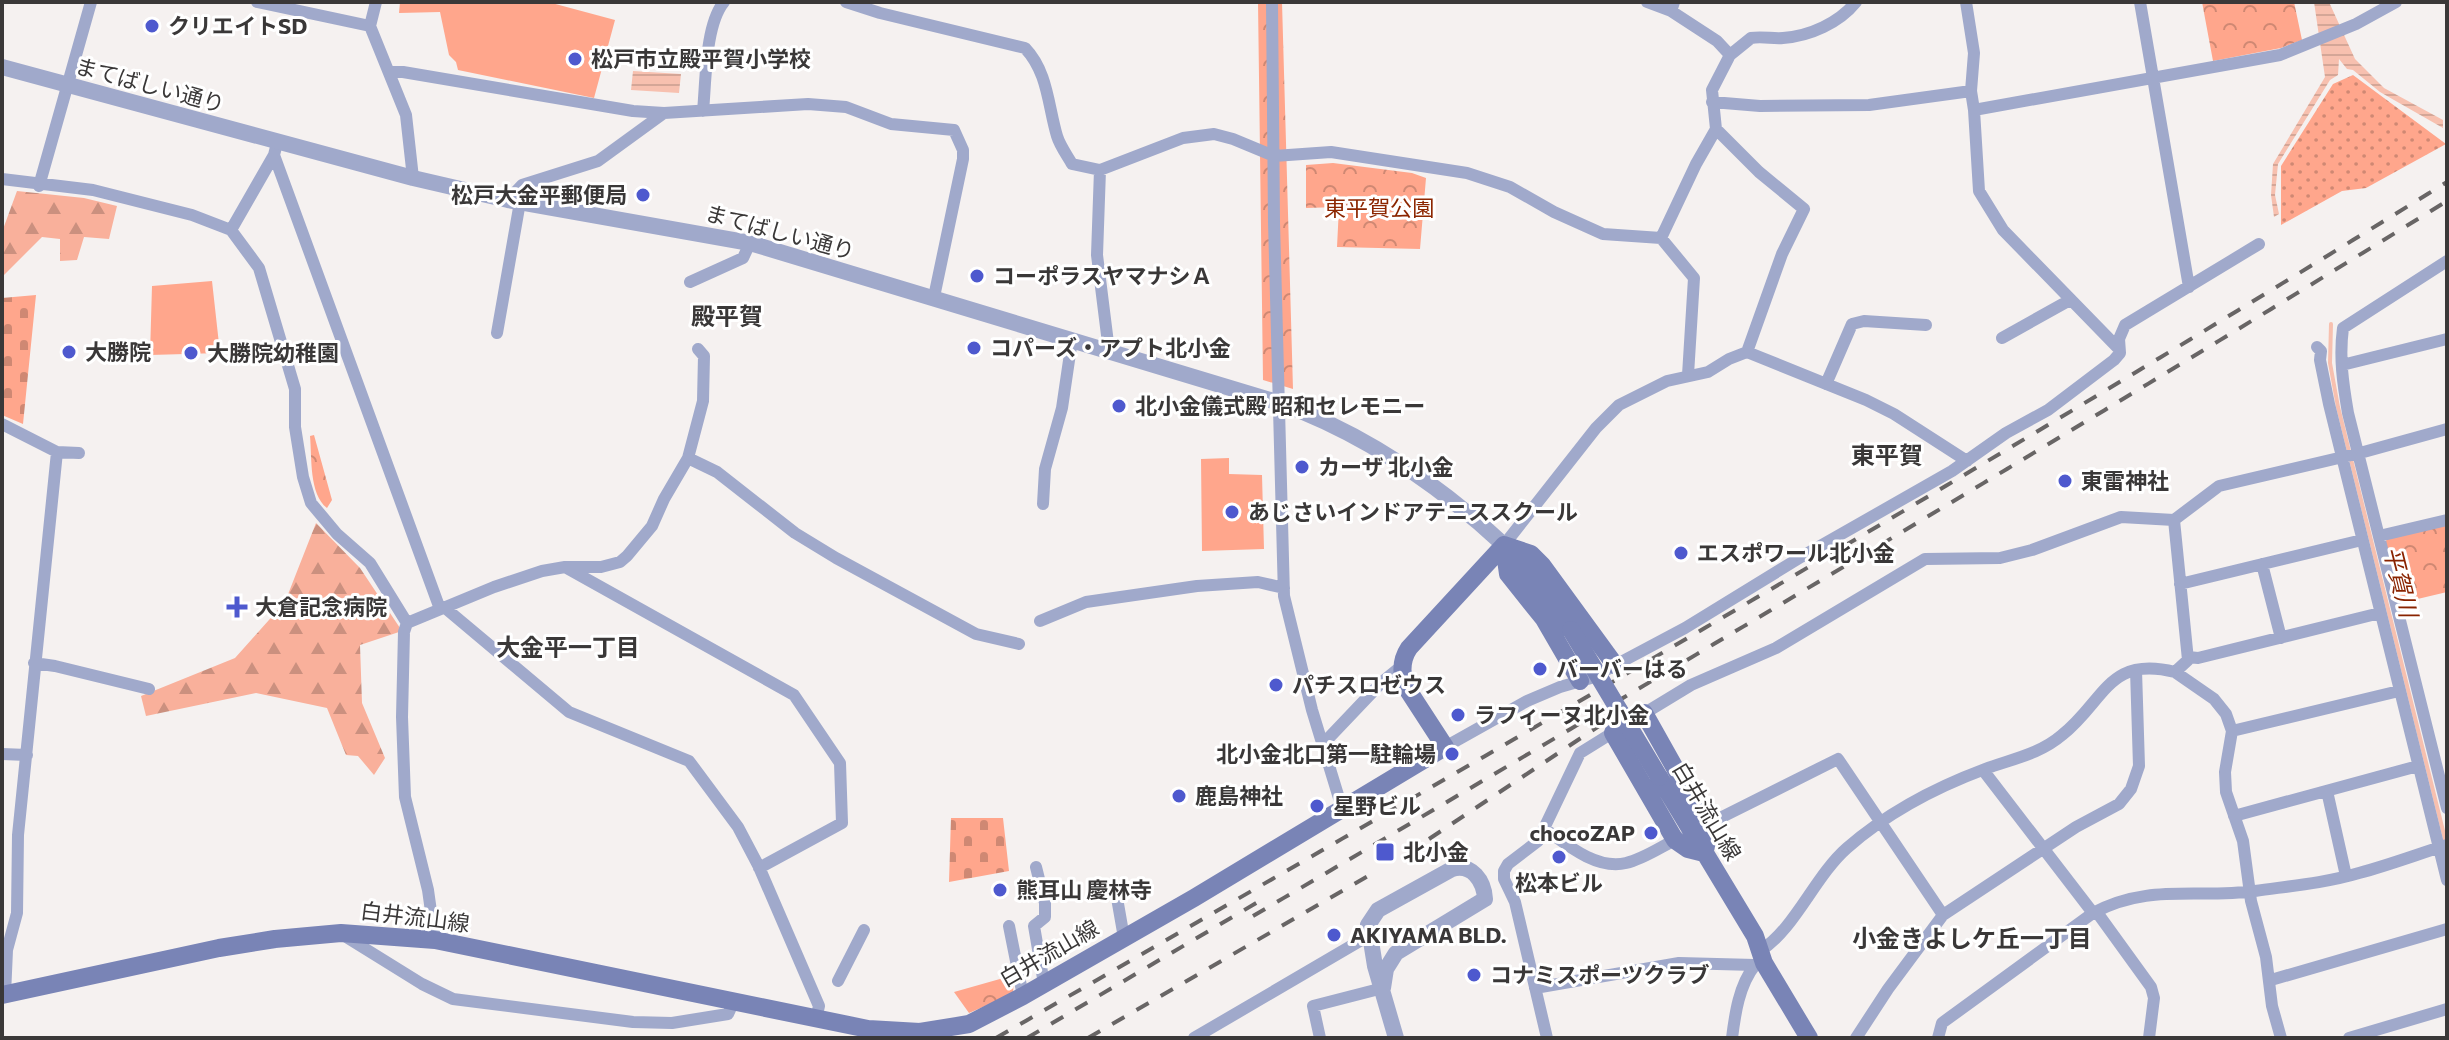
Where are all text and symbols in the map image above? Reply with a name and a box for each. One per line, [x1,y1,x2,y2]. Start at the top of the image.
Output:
place label: クリエイトSD [168,12,307,39]
marker: クリエイトSD [143,17,161,35]
place label: 松戸市立殿平賀小学校 [591,45,811,72]
marker: 松戸市立殿平賀小学校 [566,50,584,68]
street label: まてばしい通り [72,52,228,117]
place label: 松戸大金平郵便局 [451,181,627,208]
marker: 松戸大金平郵便局 [634,186,652,204]
park label: 東平賀公園 [1324,194,1434,221]
street label: まてばしい通り [702,199,858,264]
place label: コーポラスヤマナシＡ [993,262,1213,289]
marker: コーポラスヤマナシＡ [968,267,986,285]
district label: 殿平賀 [691,301,763,330]
place label: コパーズ・アプト北小金 [990,334,1231,361]
place label: 大勝院 [85,338,151,365]
place label: 大勝院幼稚園 [207,339,339,366]
marker: コパーズ・アプト北小金 [965,339,983,357]
marker: 大勝院 [60,343,78,361]
marker: 大勝院幼稚園 [182,344,200,362]
place label: 北小金儀式殿 昭和セレモニー [1135,392,1425,419]
marker: 北小金儀式殿 昭和セレモニー [1110,397,1128,415]
district label: 東平賀 [1851,440,1923,469]
place label: カーザ 北小金 [1318,453,1454,480]
marker: カーザ 北小金 [1293,458,1311,476]
place label: 東雷神社 [2081,467,2169,494]
marker: 東雷神社 [2056,472,2074,490]
place label: あじさいインドアテニススクール [1248,498,1578,525]
marker: あじさいインドアテニススクール [1223,503,1241,521]
place label: エスポワール北小金 [1697,539,1895,566]
water label: 平賀川 [2379,543,2425,623]
marker: エスポワール北小金 [1672,544,1690,562]
place label: 大倉記念病院 [255,593,387,620]
marker: 大倉記念病院 [226,596,248,618]
district label: 大金平一丁目 [496,632,640,661]
place label: バーバーはる [1556,655,1688,682]
marker: バーバーはる [1531,660,1549,678]
place label: パチスロゼウス [1292,671,1446,698]
marker: パチスロゼウス [1267,676,1285,694]
place label: ラフィーヌ北小金 [1474,701,1650,728]
marker: ラフィーヌ北小金 [1449,706,1467,724]
place label: 北小金北口第一駐輪場 [1216,740,1436,767]
marker: 北小金北口第一駐輪場 [1443,745,1461,763]
street label: 白井流山線 [1668,757,1747,865]
place label: 鹿島神社 [1195,782,1283,809]
marker: 鹿島神社 [1170,787,1188,805]
place label: 星野ビル [1333,792,1421,819]
marker: 星野ビル [1308,797,1326,815]
place label: chocoZAP [1529,819,1635,846]
marker: chocoZAP [1642,824,1660,842]
place label: 北小金 [1403,838,1469,865]
marker: 北小金 [1374,841,1396,863]
marker: 松本ビル [1550,848,1568,866]
place label: 松本ビル [1515,869,1603,896]
place label: 熊耳山 慶林寺 [1016,876,1152,903]
marker: 熊耳山 慶林寺 [991,881,1009,899]
street label: 白井流山線 [359,896,471,937]
street label: 白井流山線 [994,913,1103,992]
place label: AKIYAMA BLD. [1350,921,1507,948]
district label: 小金きよしケ丘一丁目 [1852,923,2092,952]
marker: AKIYAMA BLD. [1325,926,1343,944]
place label: コナミスポーツクラブ [1490,961,1710,988]
marker: コナミスポーツクラブ [1465,966,1483,984]

